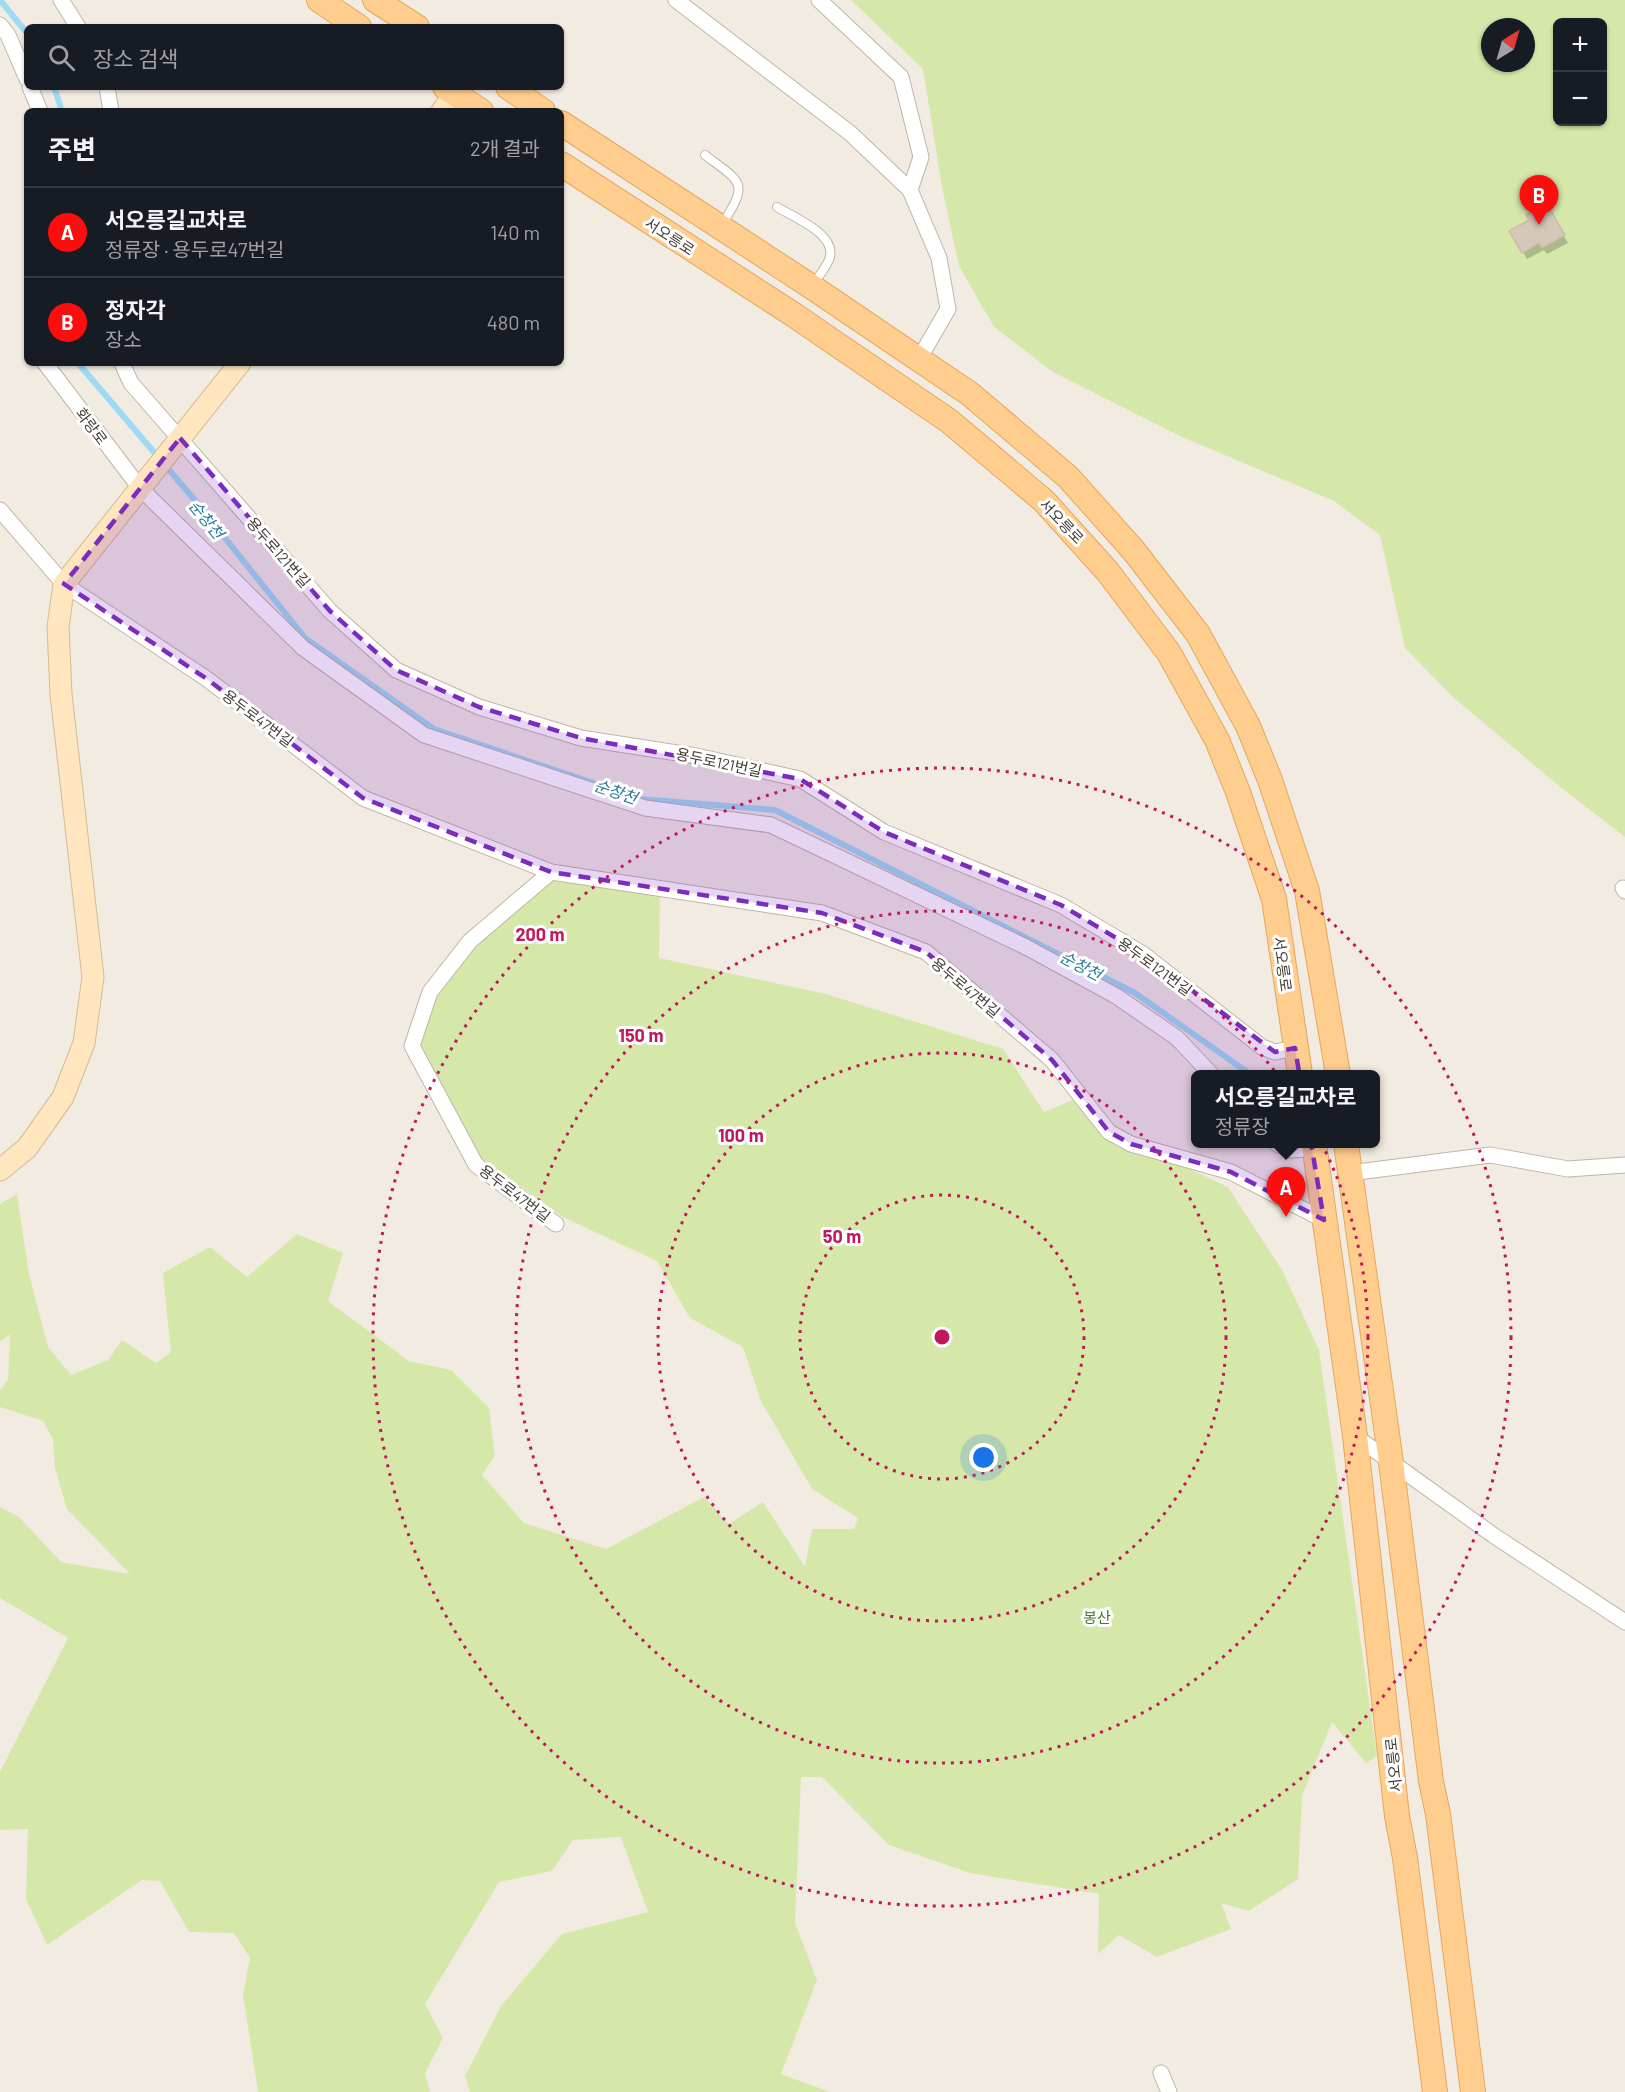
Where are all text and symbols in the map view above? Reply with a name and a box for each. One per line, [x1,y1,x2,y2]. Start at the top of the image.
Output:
north arrow [1481,18,1535,72]
map controls [1553,18,1607,126]
button: + [1553,18,1607,72]
search box [24,24,564,90]
icon: search [45,41,78,74]
text: 장소 검색 [93,45,178,71]
button: − [1553,72,1607,126]
text: 주변 [48,133,96,164]
text: 2개 결과 [470,136,540,160]
pin: B [1520,176,1558,225]
text: 서오릉길교차로 [105,206,247,232]
street label: 서오릉로 [642,213,698,259]
text: A [61,220,74,244]
text: 140 m [490,220,540,244]
text: 정류장 · 용두로47번길 [105,237,284,261]
text: 정자각 [105,296,166,322]
text: B [61,310,74,334]
text: 480 m [487,310,540,334]
text: 장소 [105,327,142,351]
street label: 화랑로 [72,404,112,448]
street label: 서오릉로 [1036,495,1088,547]
water label: 순창천 [186,496,230,544]
street label: 용두로121번길 [244,513,314,591]
street label: 용두로47번길 [219,686,297,750]
street label: 용두로121번길 [674,744,764,780]
water label: 순창천 [592,775,642,808]
text: 200 m [515,923,565,945]
street label: 용두로121번길 [1114,933,1196,999]
street label: 서오릉로 [1270,935,1296,993]
water label: 순창천 [1057,947,1107,985]
street label: 용두로47번길 [928,953,1004,1021]
text: 150 m [619,1024,663,1046]
popup [1191,1070,1380,1148]
text: 서오릉길교차로 [1215,1083,1356,1109]
text: 정류장 [1215,1114,1270,1138]
text: 100 m [718,1124,764,1146]
street label: 용두로47번길 [476,1161,554,1225]
pin: A [1266,1168,1306,1217]
text: 50 m [823,1225,861,1247]
centre of rings [932,1327,952,1347]
your location [969,1443,998,1472]
park label: 봉산 [1083,1608,1111,1626]
street label: 서오릉로 [1381,1737,1405,1793]

